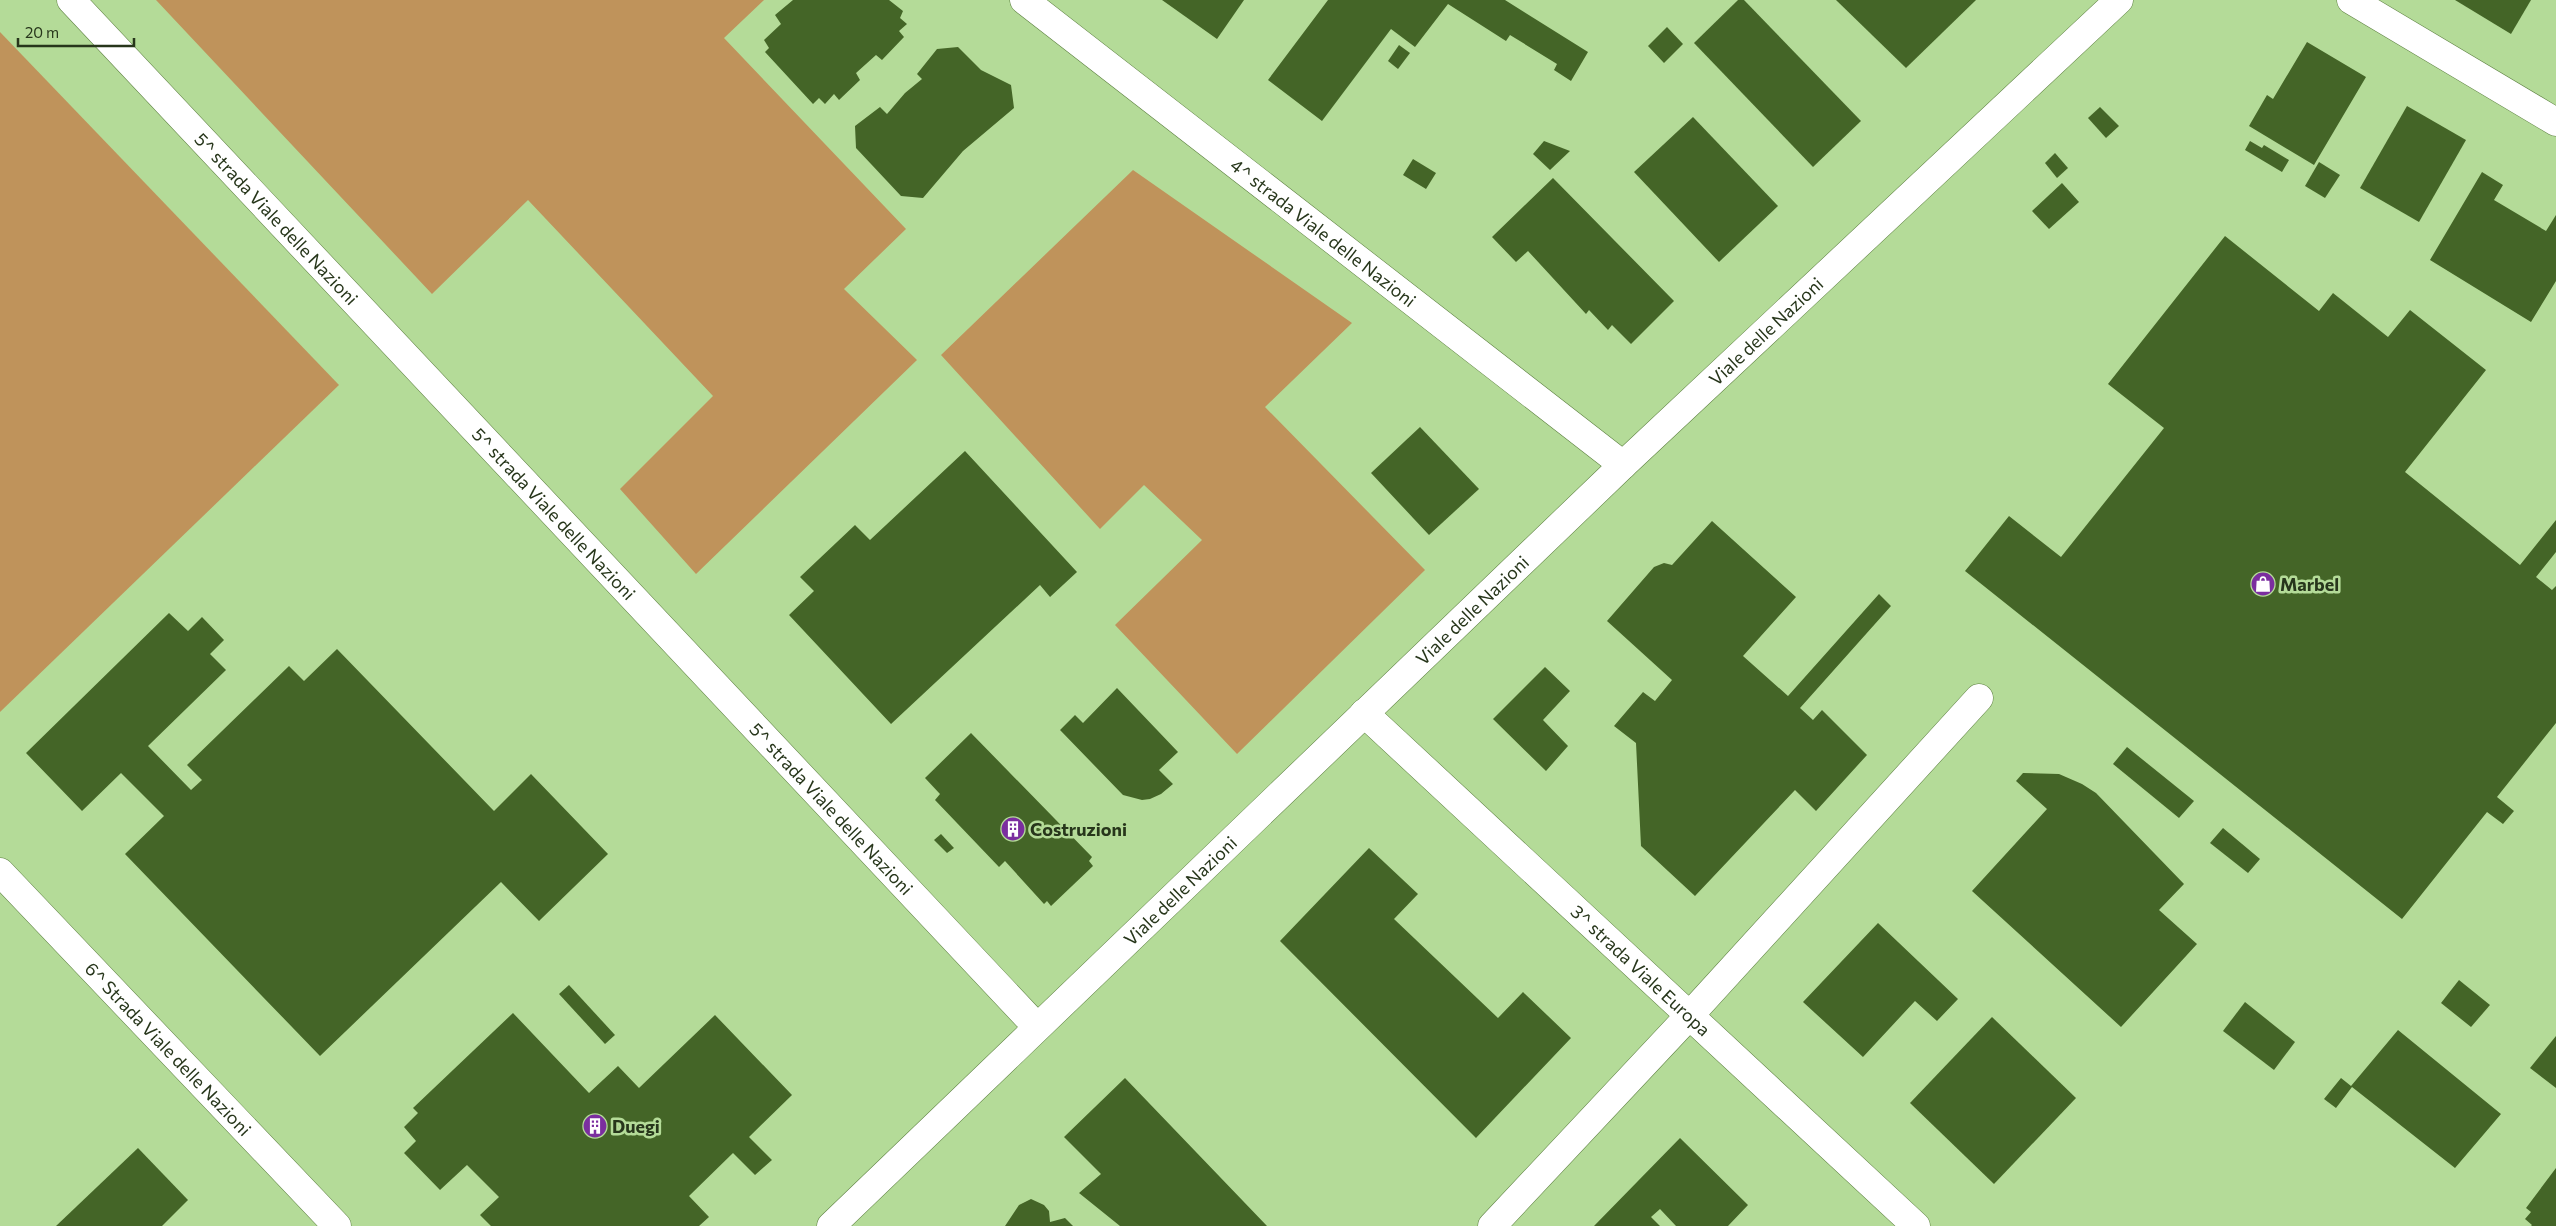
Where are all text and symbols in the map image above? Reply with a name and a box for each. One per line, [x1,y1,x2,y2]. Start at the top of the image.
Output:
scale bar [18,15,134,47]
text: 20 m [25,23,59,41]
street label: 5^ strada Viale delle Nazioni [190,128,363,309]
street label: 4^ strada Viale delle Nazioni [1226,154,1420,311]
street label: Viale delle Nazioni [1704,272,1827,390]
street label: 5^ strada Viale delle Nazioni [468,423,640,604]
street label: Viale delle Nazioni [1411,551,1533,669]
shop icon: Marbel [2250,571,2276,597]
place label: Marbel [2280,573,2339,595]
street label: 5^ strada Viale delle Nazioni [745,718,918,899]
building icon: Costruzioni [1000,816,1026,842]
place label: Costruzioni [1030,818,1127,840]
street label: Viale delle Nazioni [1119,831,1241,950]
street label: 3^ strada Viale Europa [1567,900,1715,1040]
street label: 6^ Strada Viale delle Nazioni [81,957,256,1140]
building icon: Duegi [582,1113,608,1139]
place label: Duegi [612,1115,660,1137]

